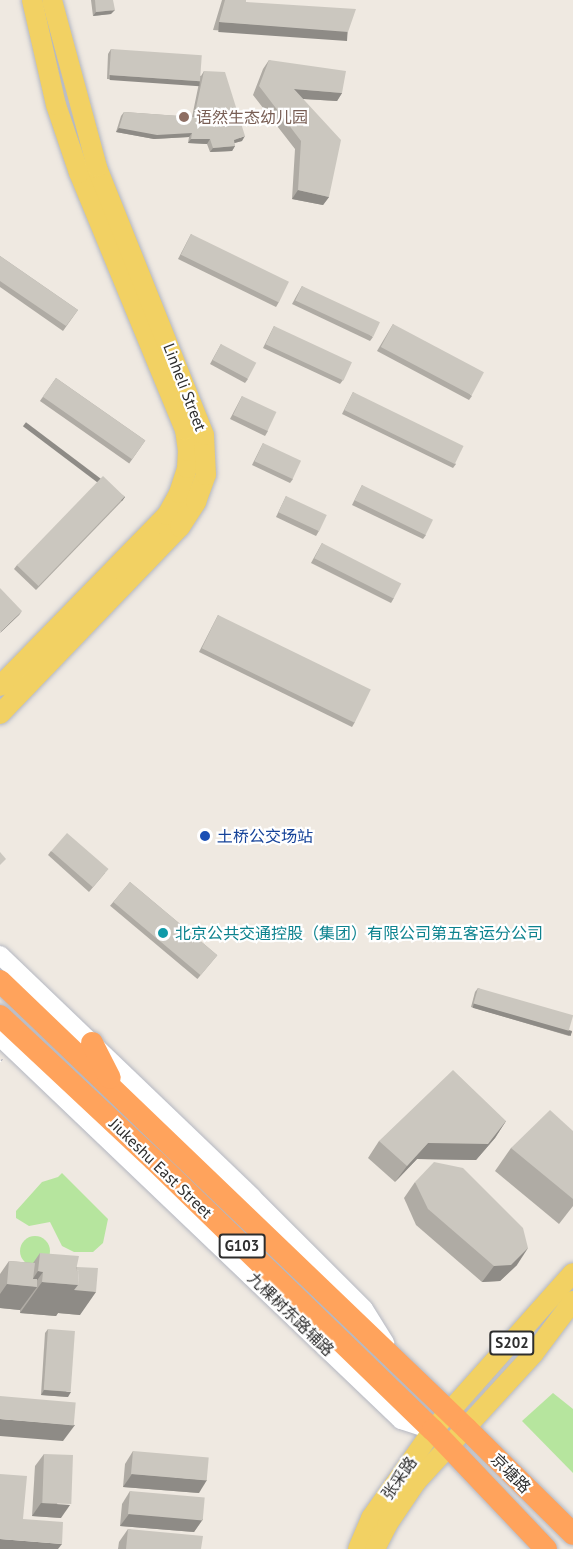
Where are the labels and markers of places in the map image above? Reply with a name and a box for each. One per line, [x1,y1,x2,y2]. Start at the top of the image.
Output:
place label: 语然生态幼儿园 [196,107,308,127]
marker: 语然生态幼儿园 [177,110,191,124]
place label: 土桥公交场站 [217,826,313,846]
marker: 土桥公交场站 [198,829,212,843]
place label: 北京公共交通控股（集团）有限公司第五客运分公司 [175,923,543,943]
marker: 北京公共交通控股（集团）有限公司第五客运分公司 [156,926,170,940]

